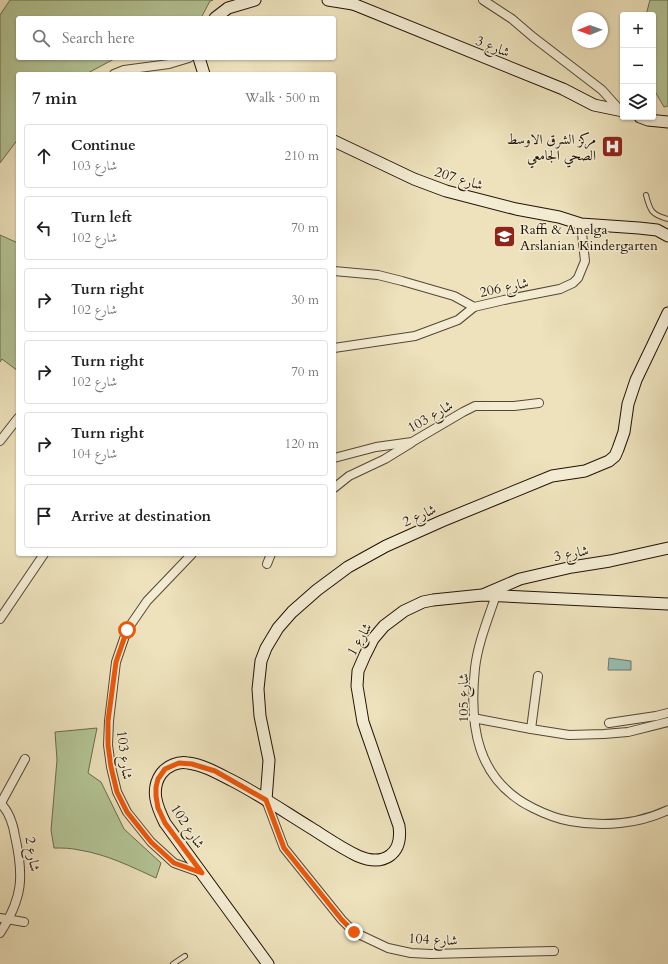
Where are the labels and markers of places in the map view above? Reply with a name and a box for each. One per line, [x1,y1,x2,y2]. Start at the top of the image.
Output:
place label: مركز الشرق الاوسط الصحي الجامعي [506,130,596,169]
hospital icon: مركز الشرق الاوسط الصحي الجامعي [599,134,625,160]
place label: Raffi & Anelga Arslanian Kindergarten [520,220,658,255]
school or university icon: Raffi & Anelga Arslanian Kindergarten [491,224,517,250]

